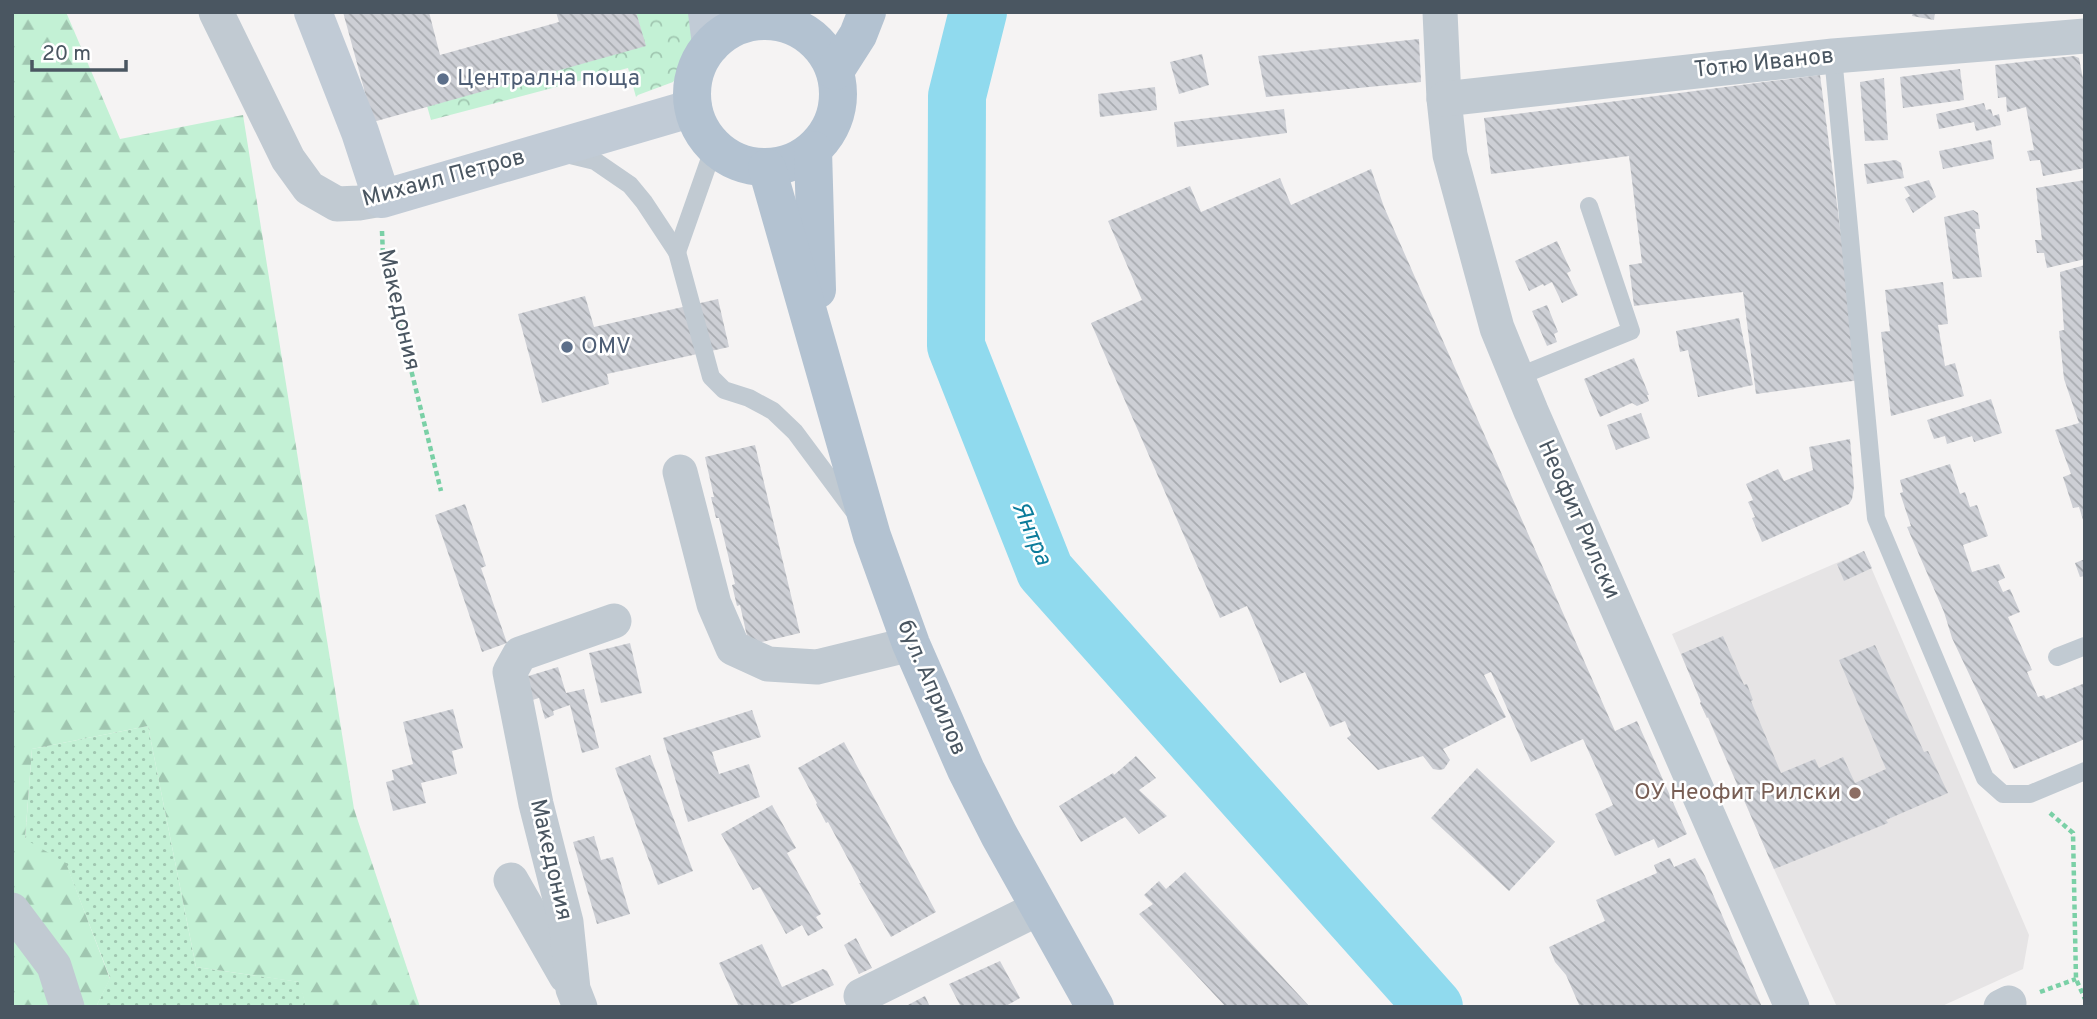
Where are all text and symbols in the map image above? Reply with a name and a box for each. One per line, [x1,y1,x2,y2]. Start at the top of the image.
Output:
scale bar [32,28,126,72]
text: 20 m [42,41,91,68]
street label: Тотю Иванов [1693,42,1835,86]
place label: Централна поща [457,65,640,94]
marker: Централна поща [435,71,451,87]
street label: Михаил Петров [359,143,529,215]
street label: Македония [370,246,426,374]
place label: OMV [581,333,631,362]
marker: OMV [559,339,575,355]
street label: Неофит Рилски [1530,436,1626,604]
water label: Янтра [1004,498,1058,571]
street label: бул. Априлов [889,616,973,760]
place label: ОУ Неофит Рилски [1634,779,1841,808]
marker: ОУ Неофит Рилски [1847,785,1863,801]
street label: Македония [522,796,578,924]

